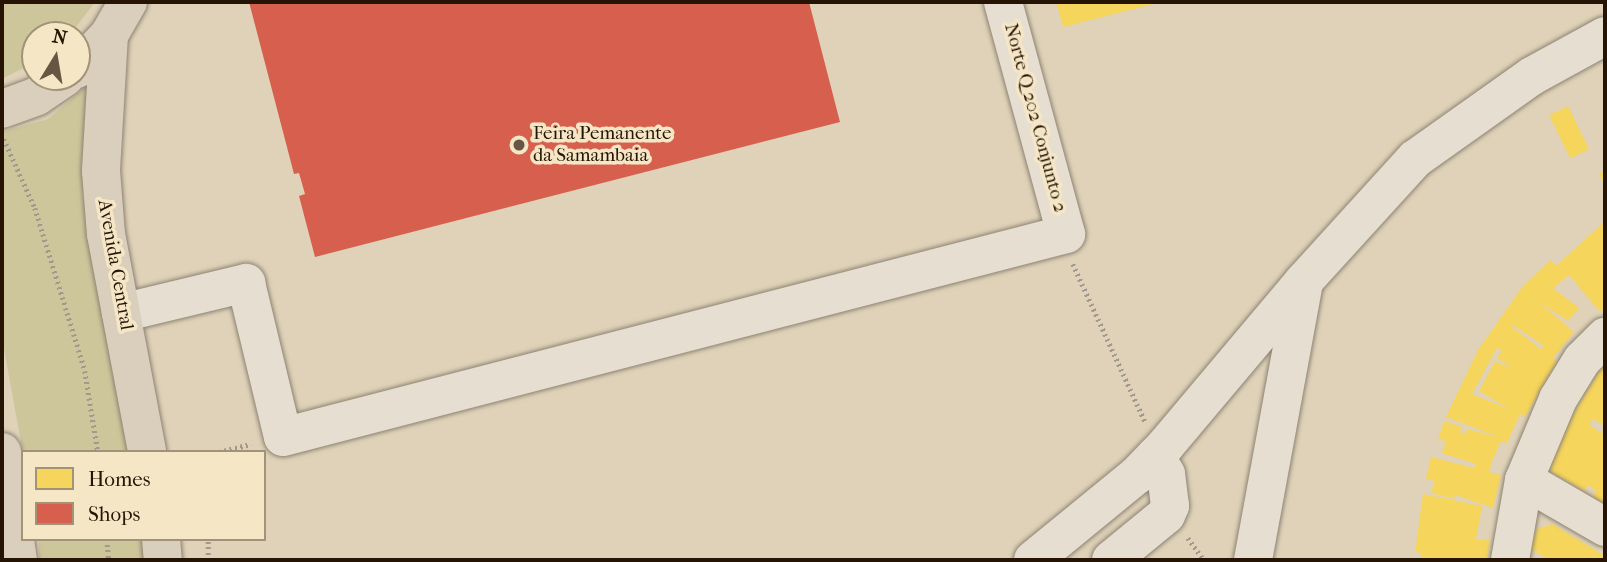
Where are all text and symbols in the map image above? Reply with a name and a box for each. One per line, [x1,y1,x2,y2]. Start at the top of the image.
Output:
north arrow [21,21,91,91]
street label: Norte Q 202 Conjunto 2 [999,21,1071,215]
text: N [50,25,69,50]
place label: Feira Pemanente da Samambaia [533,123,671,167]
marker: Feira Pemanente da Samambaia [511,137,527,153]
street label: Avenida Central [92,198,138,332]
legend [21,450,266,541]
text: Homes [88,467,150,491]
text: Shops [88,502,140,526]

